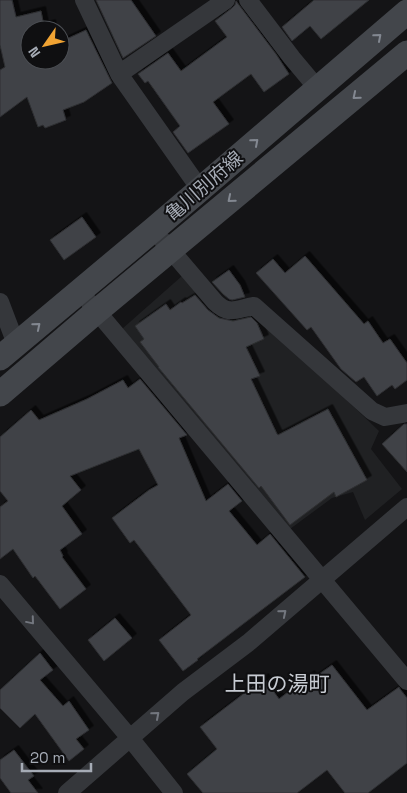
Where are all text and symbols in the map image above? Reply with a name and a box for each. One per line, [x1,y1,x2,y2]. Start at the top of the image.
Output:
north arrow [20,20,70,70]
one-way arrow [373,34,382,43]
text: N [24,43,44,61]
one-way arrow [353,90,362,98]
one-way arrow [249,139,258,148]
street label: 亀川別府線 [160,145,248,227]
one-way arrow [228,194,237,202]
one-way arrow [32,323,41,332]
one-way arrow [277,610,286,619]
one-way arrow [26,616,35,625]
district label: 上田の湯町 [225,670,330,697]
one-way arrow [151,712,160,721]
scale bar [22,740,91,772]
text: 20 m [30,748,65,767]

